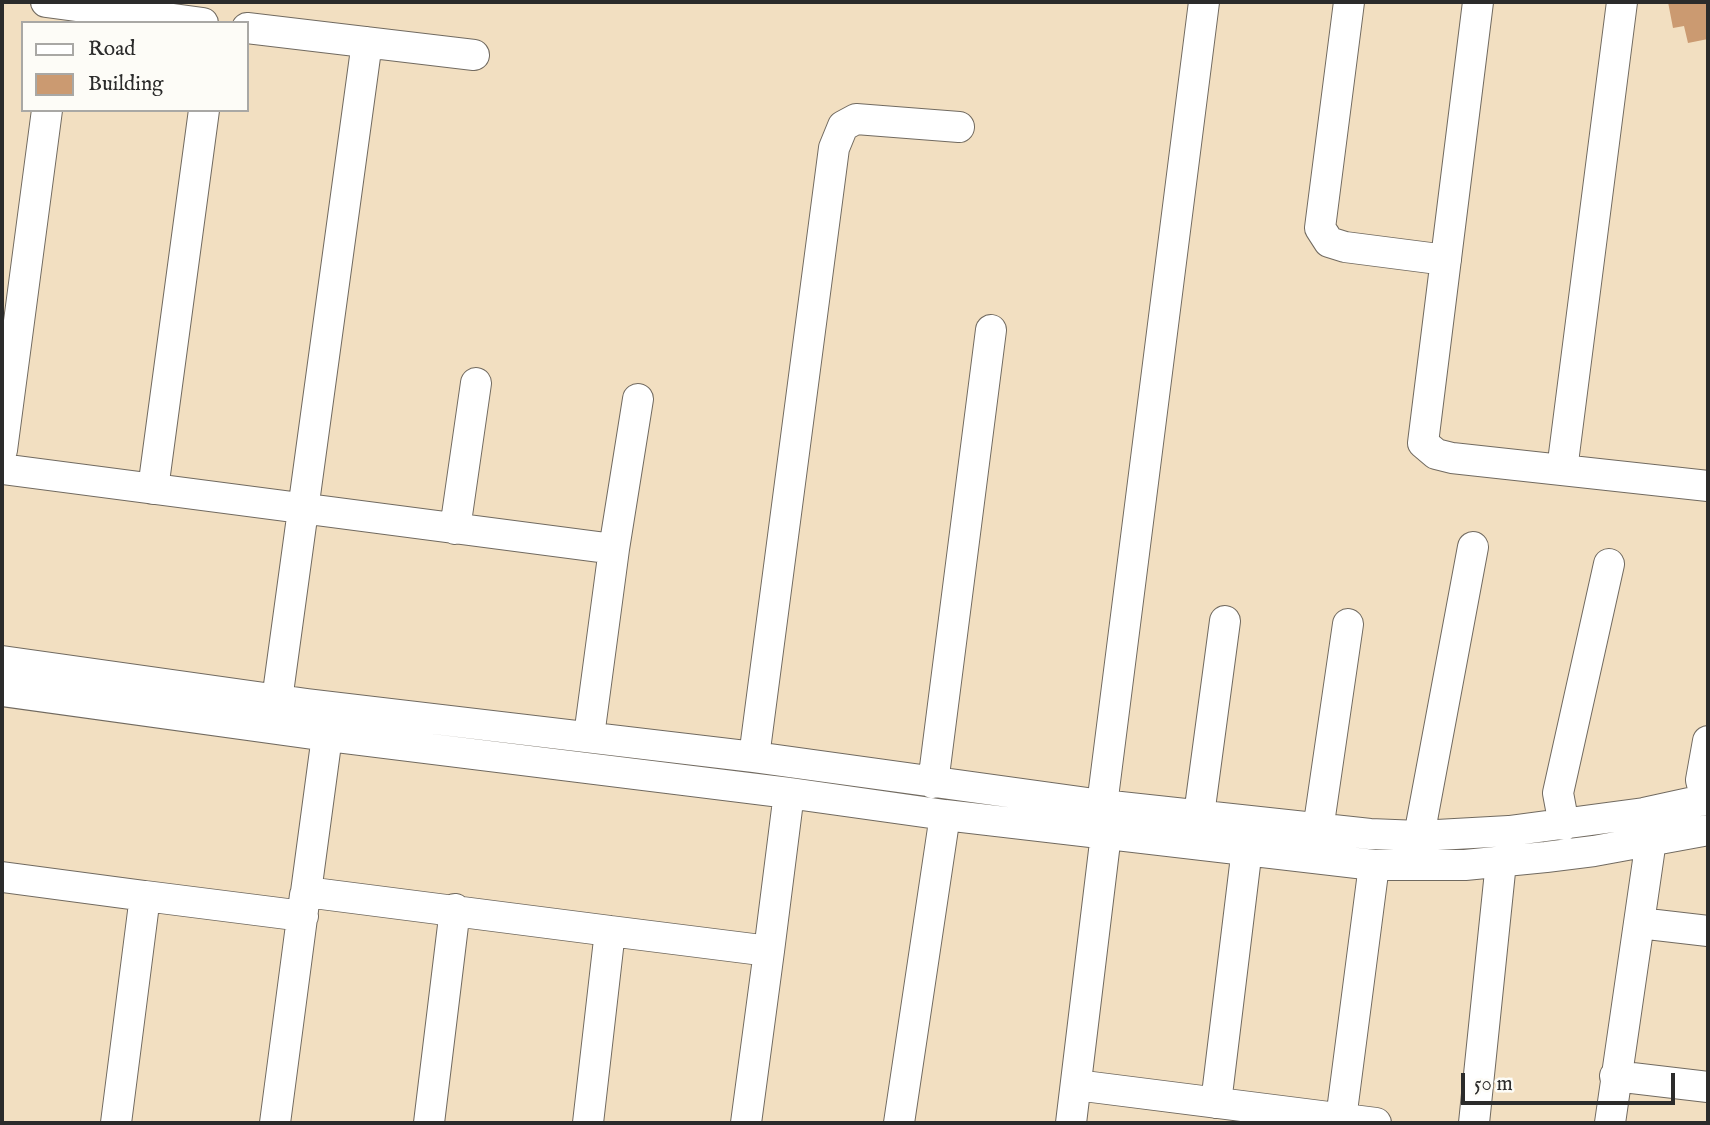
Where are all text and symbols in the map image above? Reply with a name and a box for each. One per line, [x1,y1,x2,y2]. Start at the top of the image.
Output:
legend [21,21,248,112]
text: Road [88,36,135,63]
text: Building [88,71,163,98]
scale bar [1465,1058,1678,1102]
text: 50 m [1474,1071,1513,1098]

